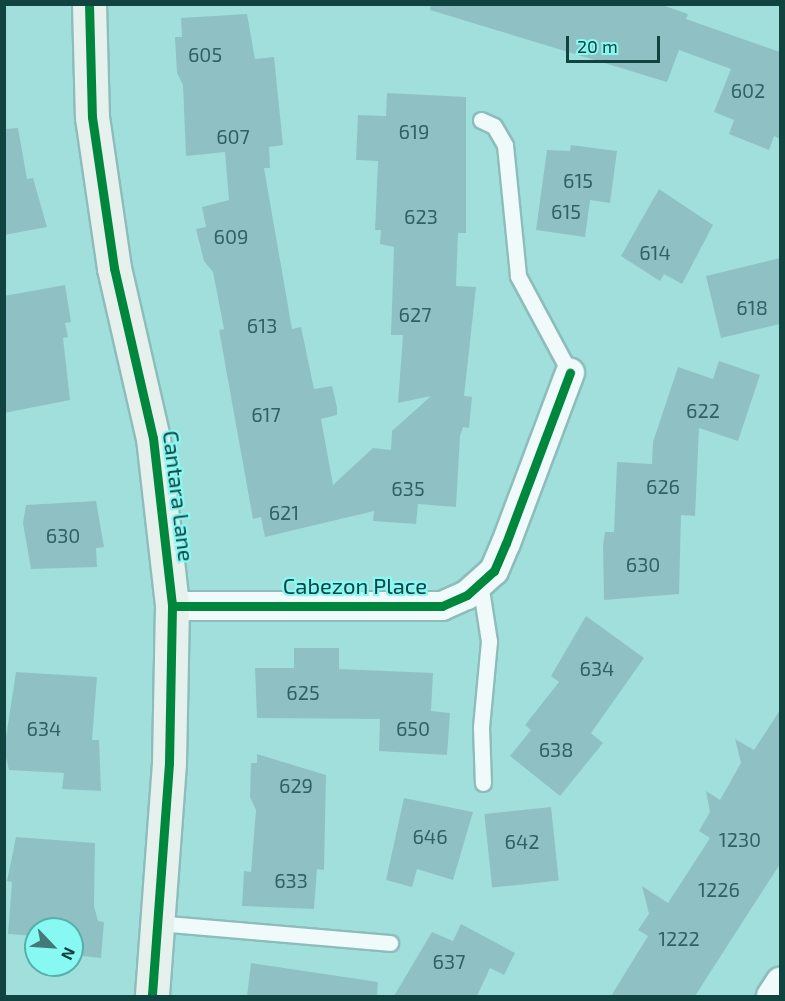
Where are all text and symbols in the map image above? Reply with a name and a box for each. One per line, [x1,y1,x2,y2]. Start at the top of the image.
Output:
scale bar [569,24,664,62]
text: 20 m [577,35,618,57]
house number: 605 [188,42,222,66]
house number: 602 [731,78,765,102]
house number: 619 [399,119,429,143]
house number: 607 [216,124,250,148]
house number: 615 [563,168,593,192]
house number: 615 [551,199,581,223]
house number: 623 [404,204,438,228]
house number: 609 [214,224,248,248]
house number: 614 [639,240,671,264]
house number: 618 [736,295,768,319]
house number: 627 [399,302,431,326]
house number: 613 [247,313,277,337]
house number: 622 [686,398,720,422]
house number: 617 [251,402,281,426]
street label: Cantara Lane [158,429,200,563]
house number: 626 [646,474,680,498]
house number: 635 [391,476,425,500]
house number: 621 [269,500,299,524]
house number: 630 [46,523,80,547]
house number: 630 [626,552,660,576]
street label: Cabezon Place [283,573,427,599]
house number: 634 [580,656,614,680]
house number: 625 [286,680,320,704]
house number: 634 [27,716,61,740]
house number: 650 [396,716,430,740]
house number: 638 [539,737,573,761]
house number: 629 [279,773,313,797]
house number: 646 [412,824,448,848]
house number: 1230 [719,827,761,851]
house number: 642 [505,829,539,853]
house number: 633 [274,868,308,892]
house number: 1226 [698,877,740,901]
north arrow [24,917,84,977]
house number: 1222 [658,926,700,950]
text: N [58,945,80,963]
house number: 637 [433,949,465,973]

